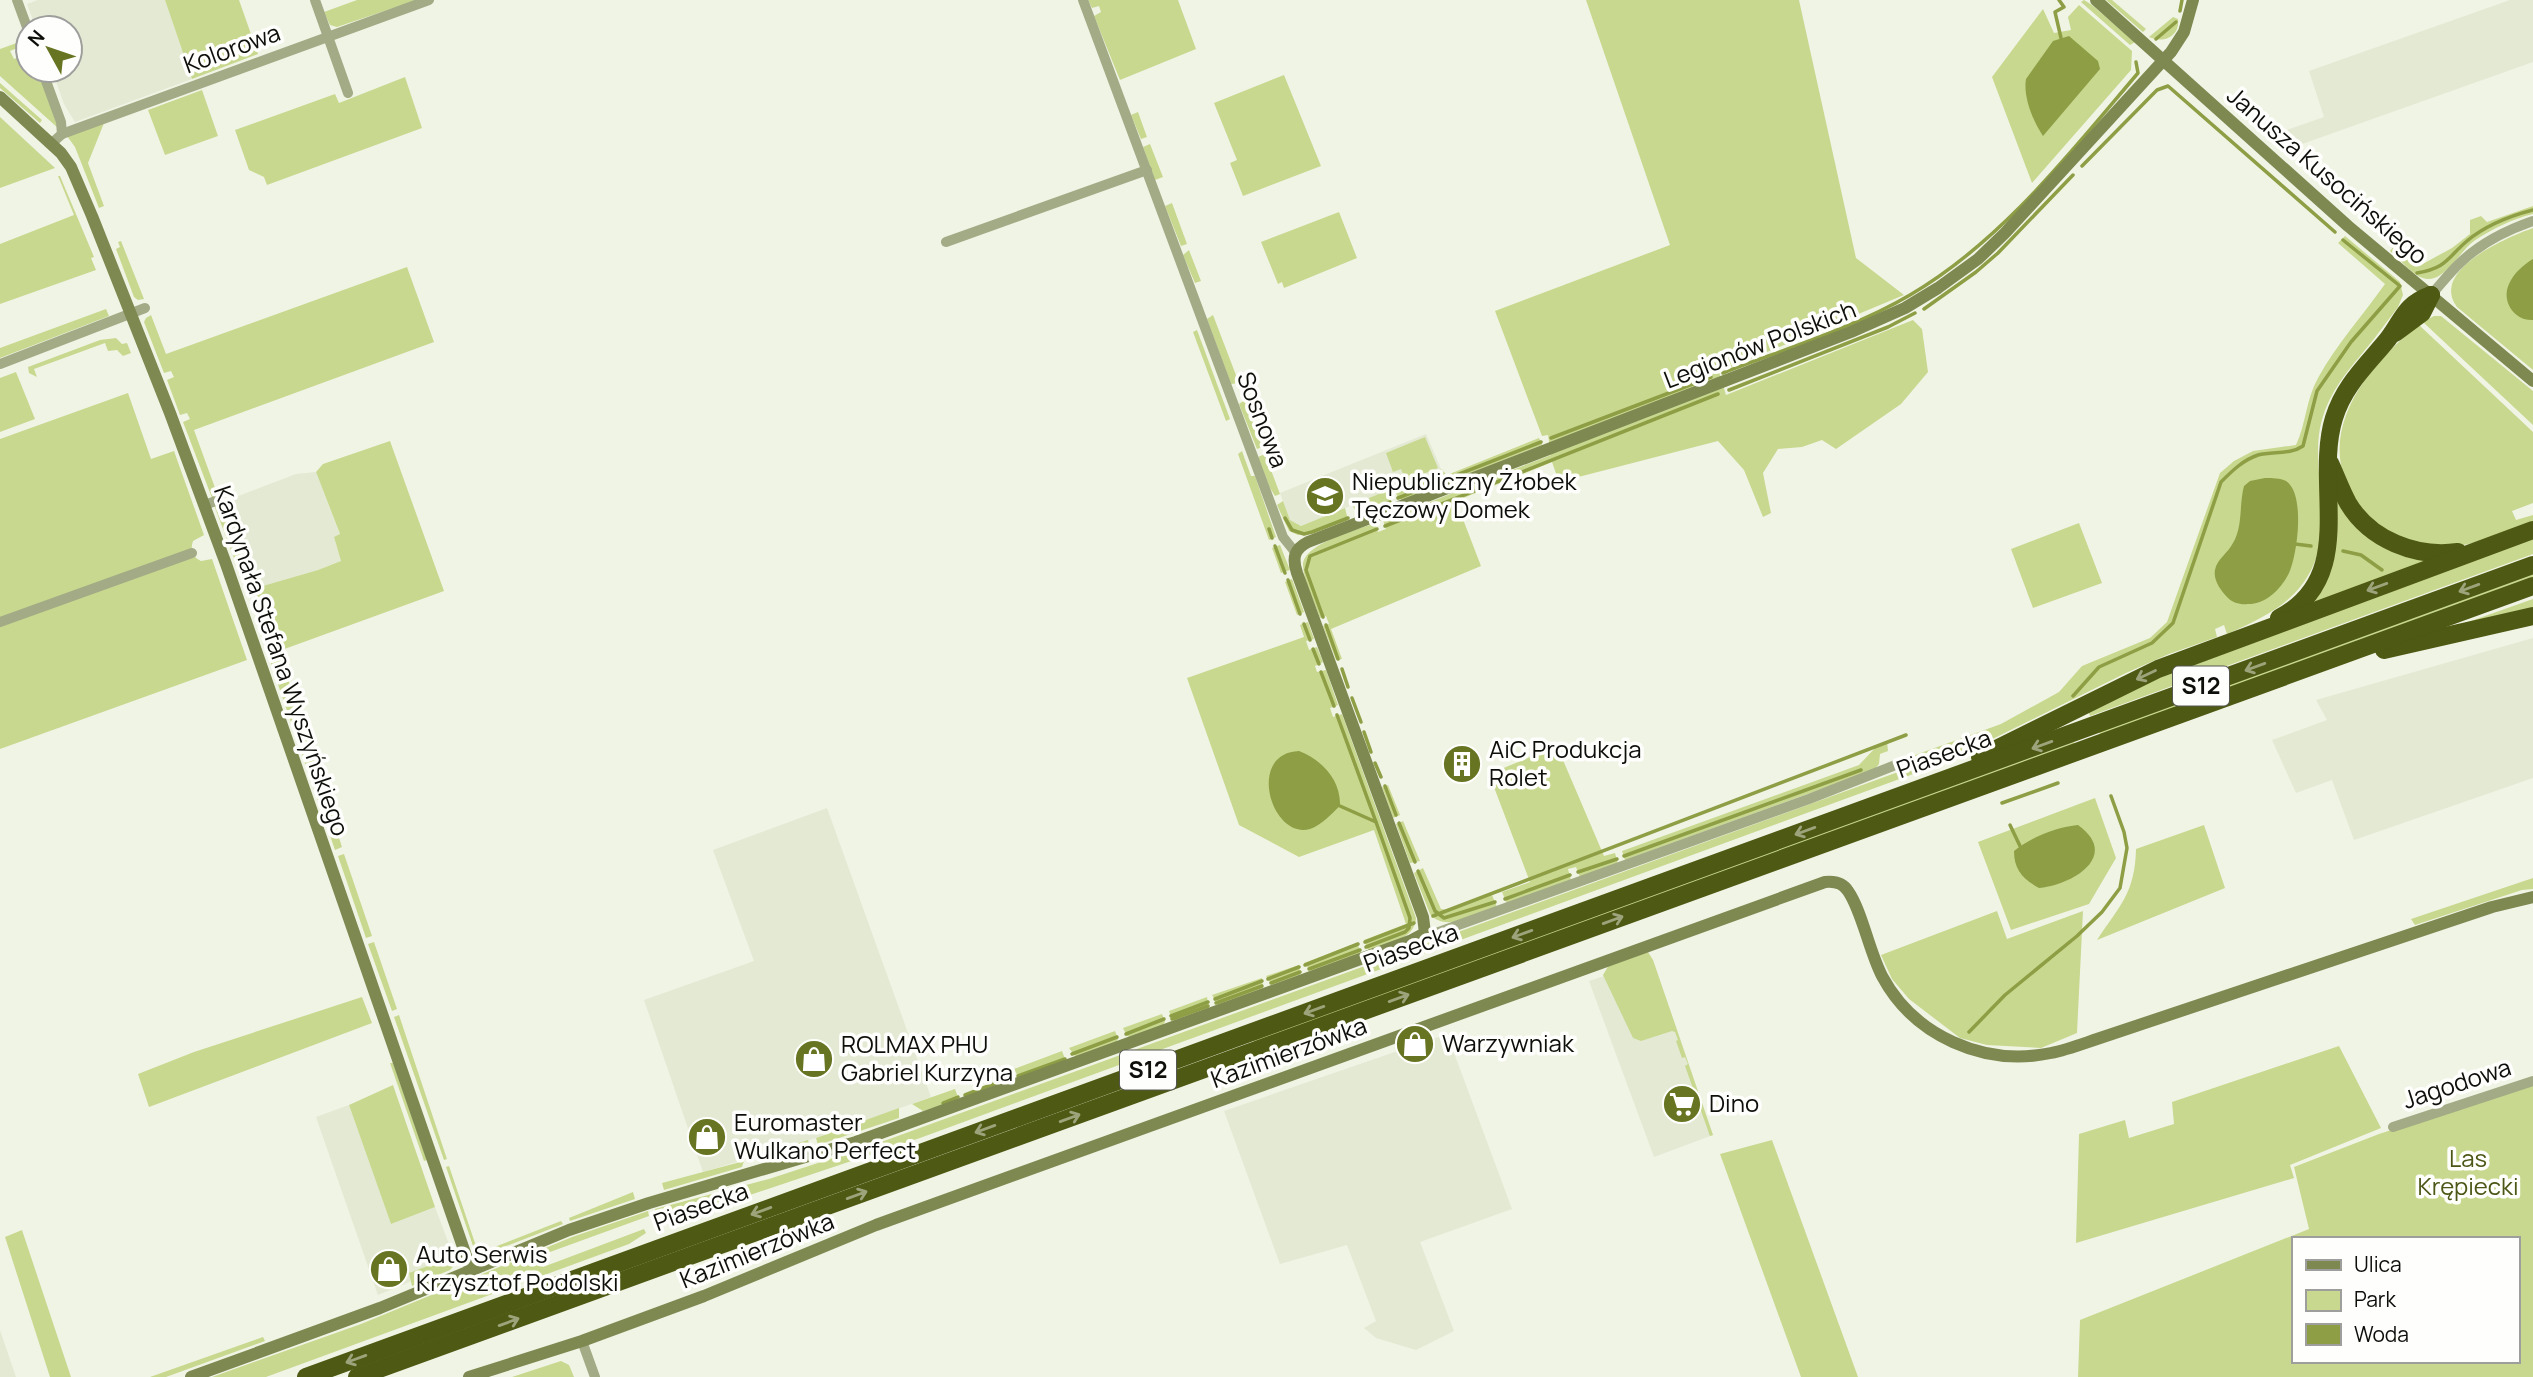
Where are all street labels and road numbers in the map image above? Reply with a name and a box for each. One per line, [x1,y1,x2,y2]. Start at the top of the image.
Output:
street label: Kolorowa [179,15,284,80]
street label: Janusza Kusocińskiego [2221,79,2435,271]
street label: Legionów Polskich [1659,292,1860,395]
street label: Sosnowa [1230,367,1297,472]
street label: Kardynała Stefana Wyszyńskiego [207,481,358,840]
road number: S12 [2173,666,2229,706]
street label: Piasecka [1892,720,1995,785]
street label: Piasecka [1359,914,1462,979]
street label: Kazimierzówka [1206,1008,1371,1095]
road number: S12 [1120,1050,1176,1090]
street label: Jagodowa [2398,1050,2515,1116]
street label: Piasecka [649,1173,752,1238]
street label: Kazimierzówka [674,1204,838,1296]

